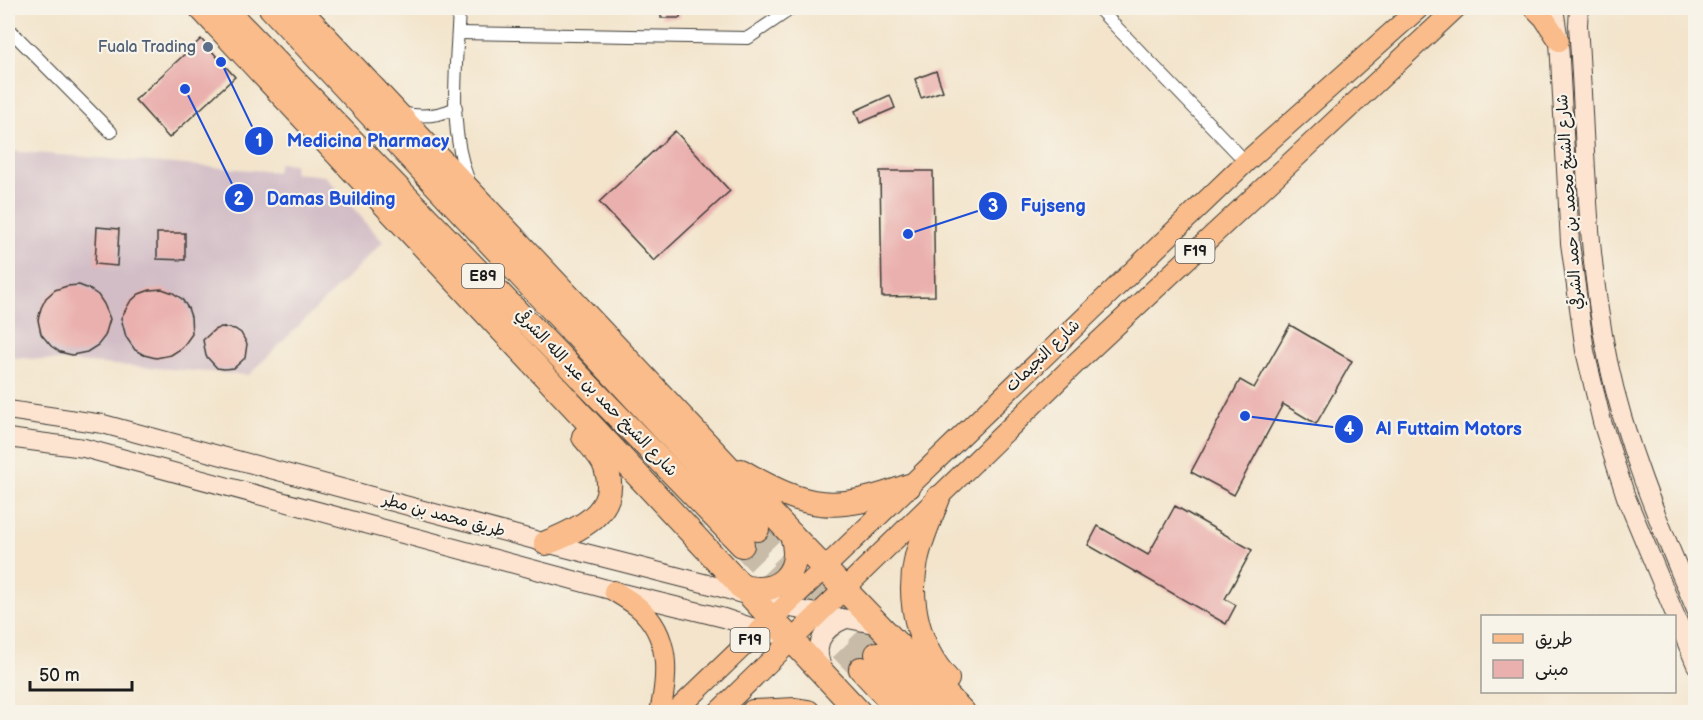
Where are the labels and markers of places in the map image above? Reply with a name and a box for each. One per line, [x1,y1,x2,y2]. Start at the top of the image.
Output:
place label: Fuala Trading [98,38,196,57]
marker: Fuala Trading [201,40,215,54]
callout: Medicina Pharmacy [244,123,461,159]
callout: Damas Building [224,180,407,216]
callout: Fujseng [978,188,1097,224]
callout: Al Futtaim Motors [1334,411,1534,447]

